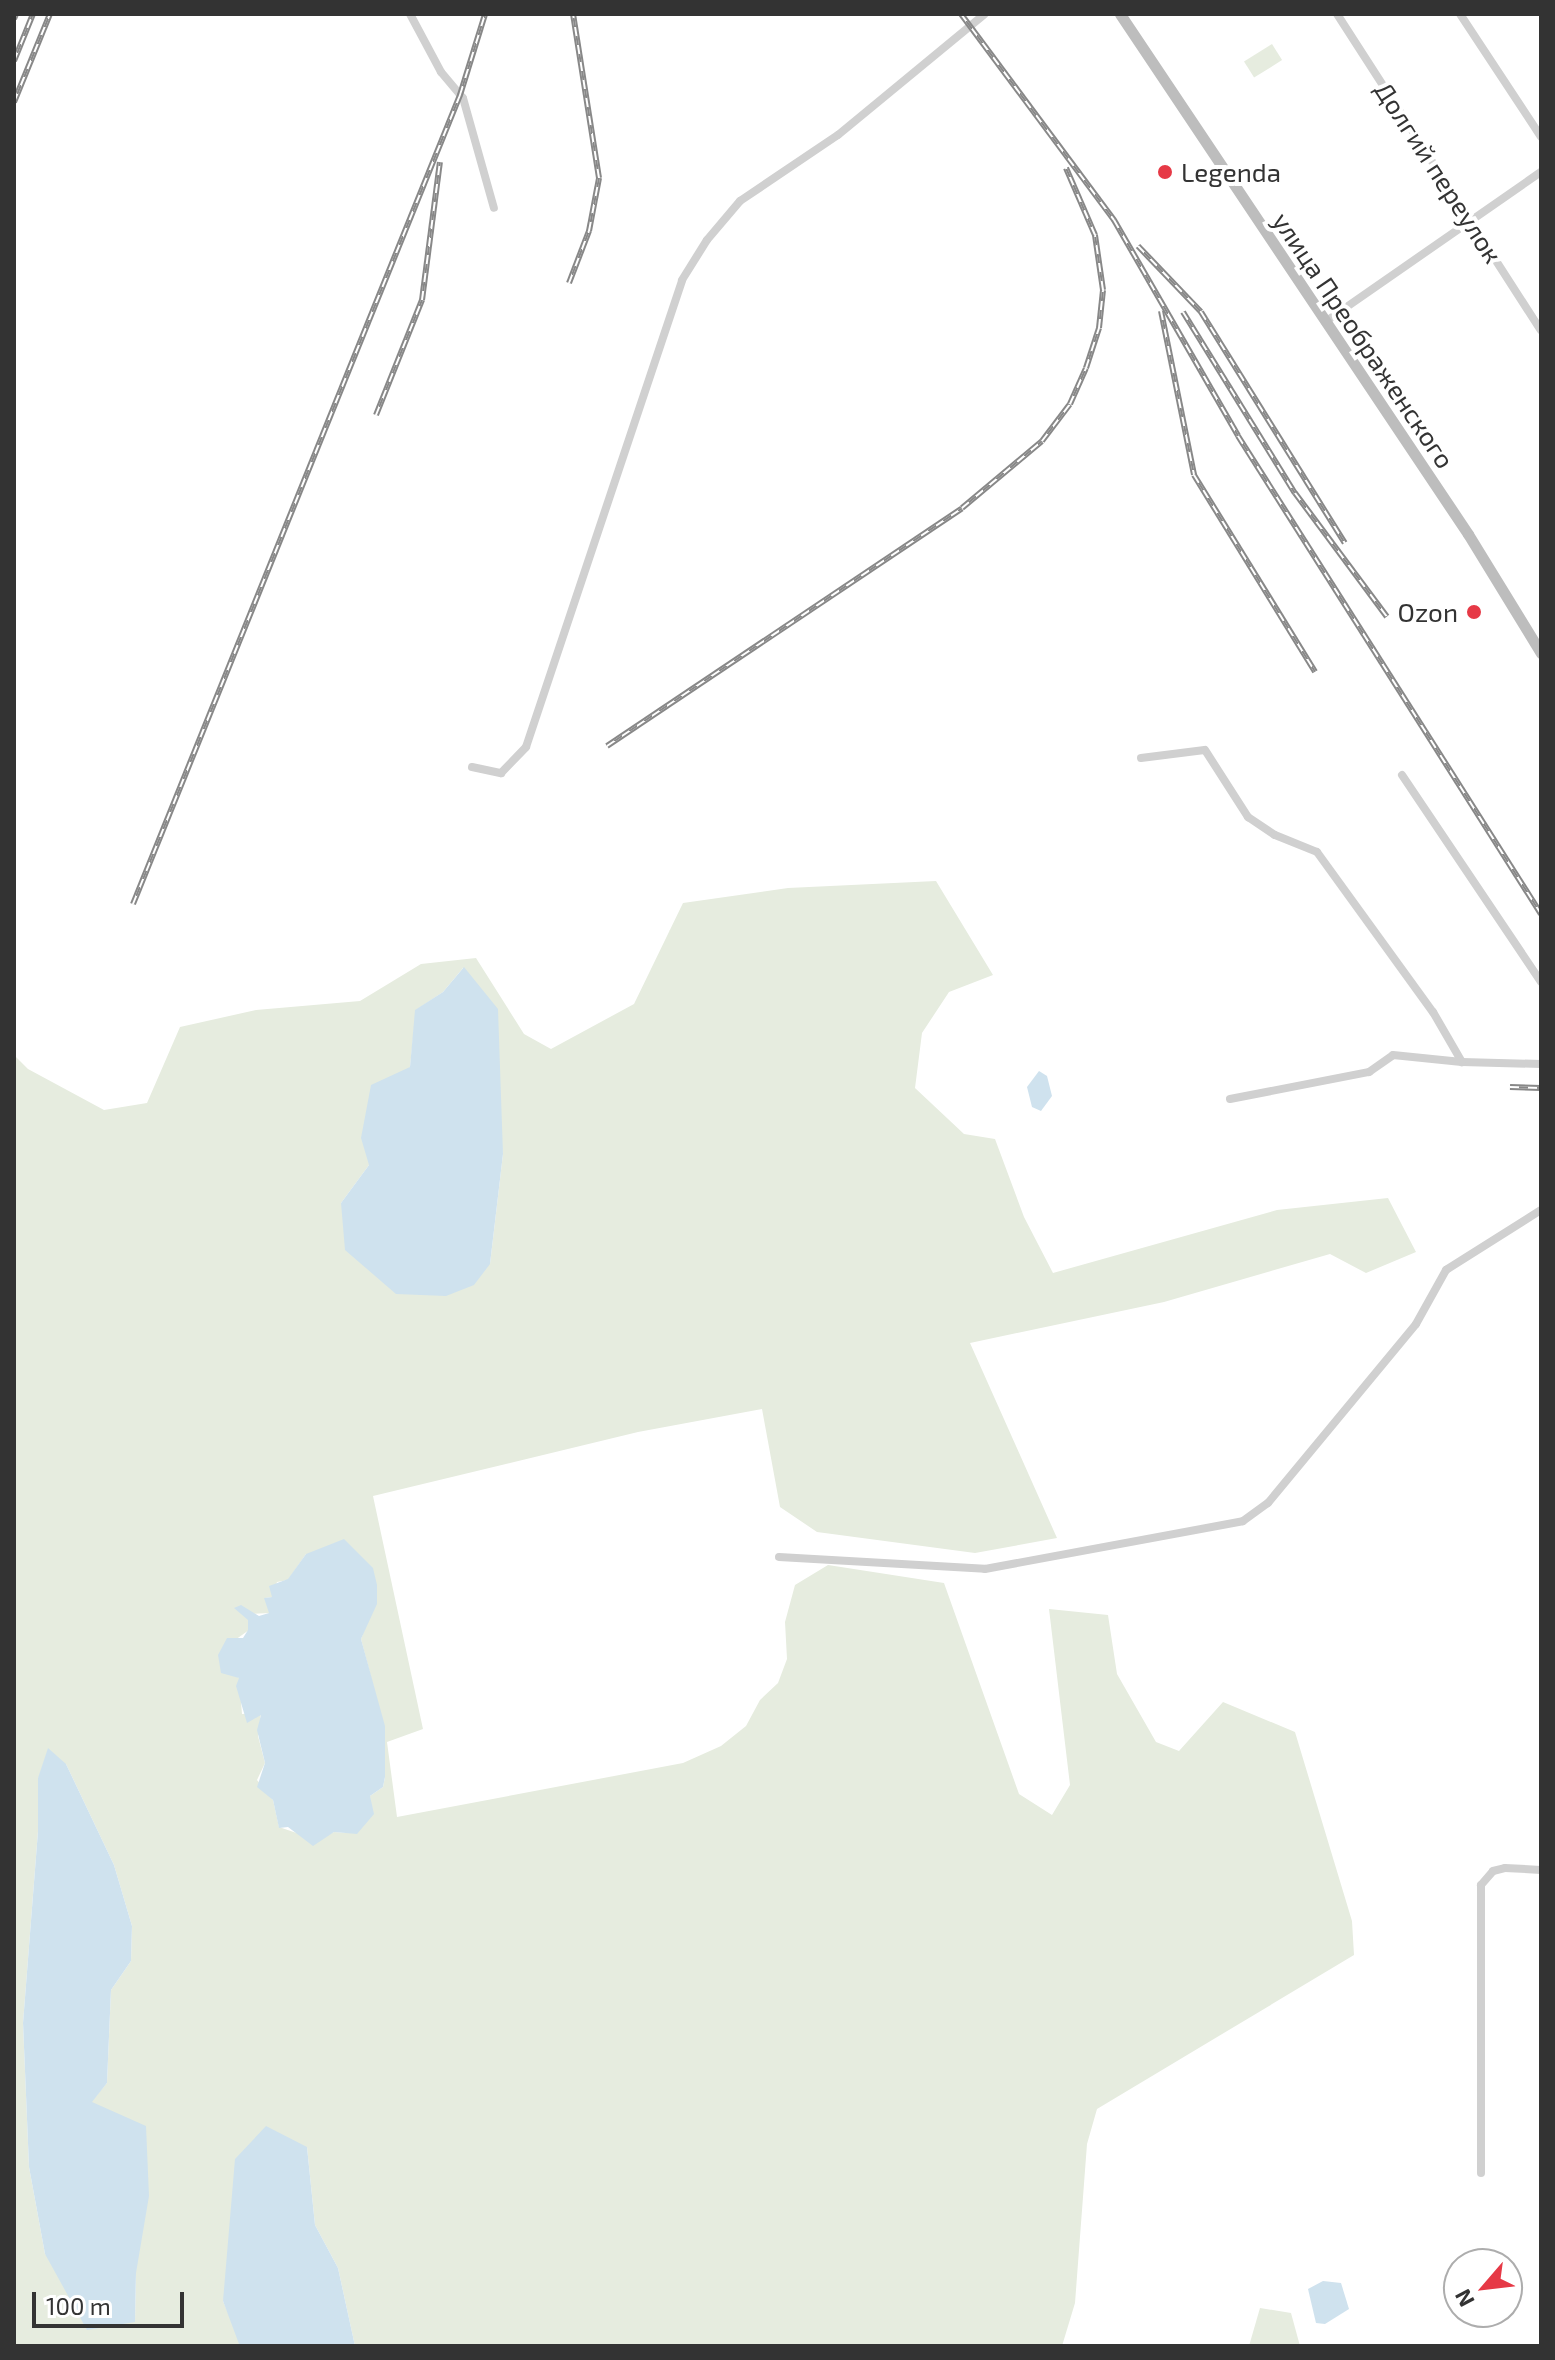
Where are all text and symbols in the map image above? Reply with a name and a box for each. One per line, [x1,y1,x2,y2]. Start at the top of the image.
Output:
street label: Долгий переулок [1369,75,1509,269]
place label: Legenda [1181,156,1281,188]
marker: Legenda [1156,163,1174,181]
street label: улица Преображенского [1267,206,1461,474]
place label: Ozon [1398,596,1458,628]
marker: Ozon [1465,603,1483,621]
north arrow [1443,2248,1523,2328]
scale bar [36,2276,188,2326]
text: N [1448,2285,1479,2311]
text: 100 m [46,2291,111,2320]

